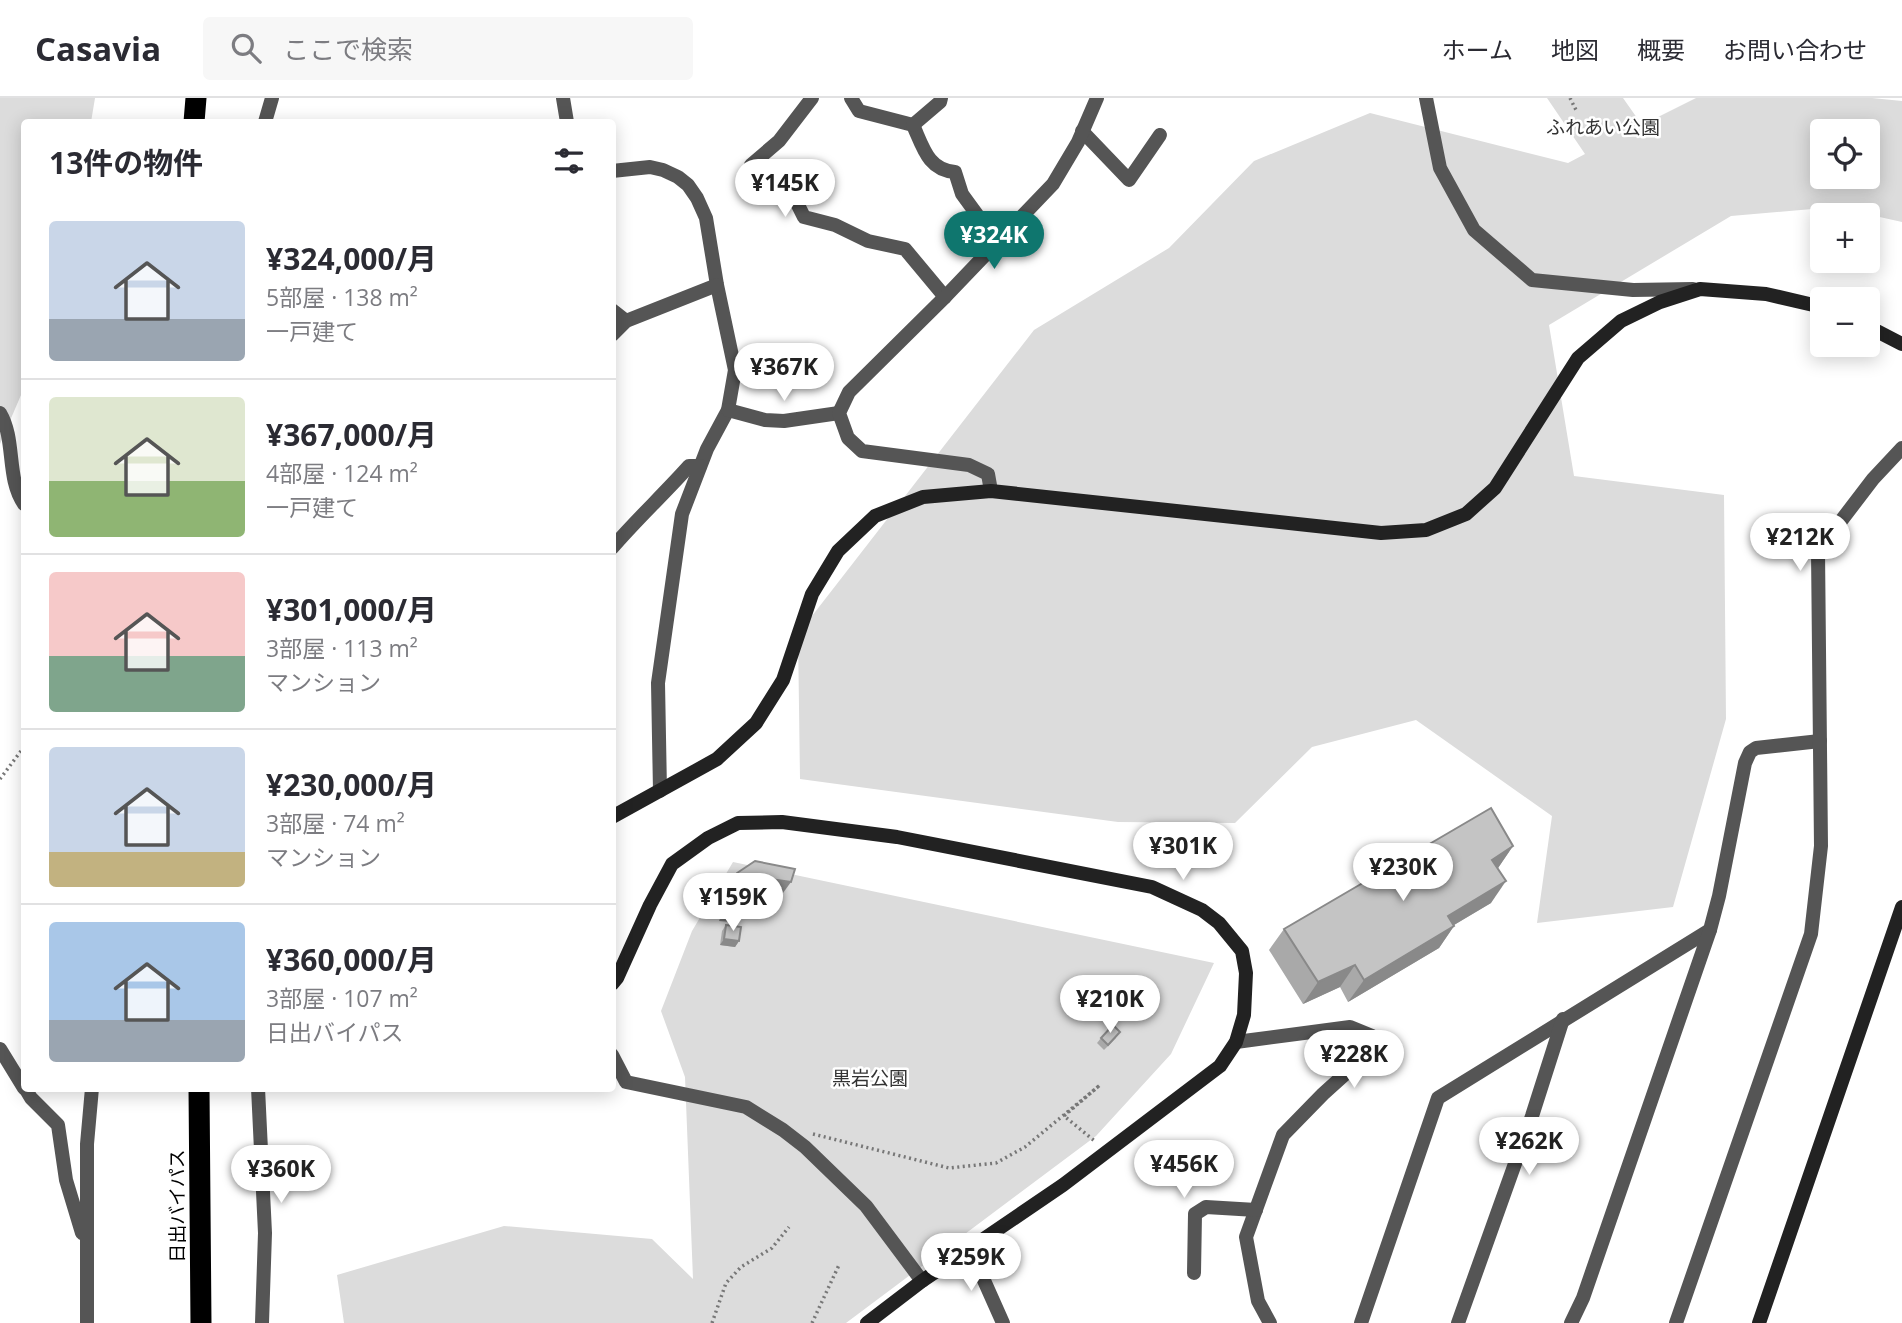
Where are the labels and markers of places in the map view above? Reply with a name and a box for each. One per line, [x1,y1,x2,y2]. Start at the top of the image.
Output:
pin: ¥145K [736,159,834,219]
pin: ¥324K [945,212,1043,271]
pin: ¥367K [735,344,833,403]
pin: ¥212K [1751,514,1849,573]
pin: ¥301K [1134,822,1232,882]
pin: ¥230K [1354,844,1452,903]
pin: ¥159K [684,874,782,933]
pin: ¥210K [1061,976,1159,1035]
pin: ¥228K [1305,1030,1403,1090]
pin: ¥262K [1480,1118,1578,1177]
pin: ¥456K [1135,1140,1233,1200]
pin: ¥360K [232,1146,330,1205]
pin: ¥259K [922,1234,1020,1293]

